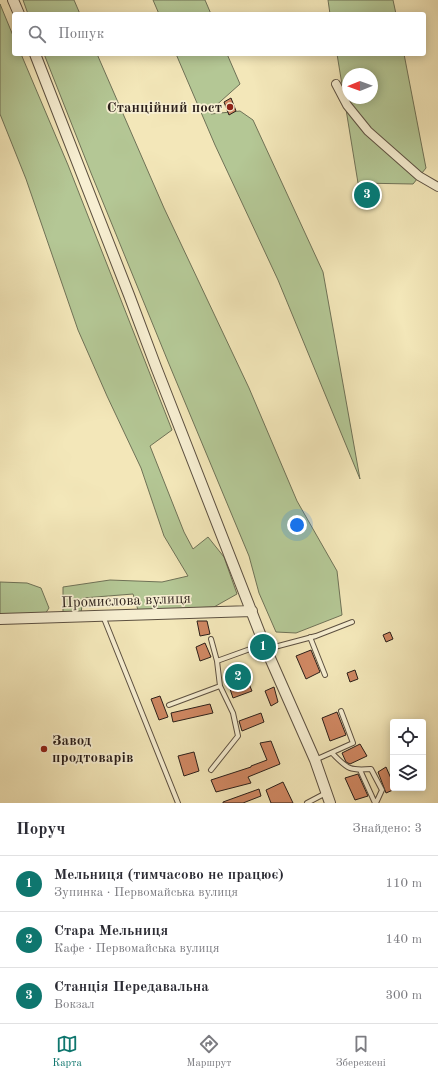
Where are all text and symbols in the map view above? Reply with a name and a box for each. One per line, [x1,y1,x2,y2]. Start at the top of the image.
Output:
search box [12,12,426,56]
icon: search [26,23,48,45]
text: Пошук [58,27,104,42]
north arrow [342,68,378,104]
place label: Станційний пост [107,101,222,116]
marker: Станційний пост [225,102,235,112]
pin: 3 [354,180,380,210]
your location [287,515,307,535]
street label: Промислова вулиця [61,592,191,611]
pin: 1 [250,632,276,662]
pin: 2 [225,662,251,692]
map controls [390,719,426,791]
button: locate [390,719,426,755]
place label: Завод продтоварів [52,734,133,766]
marker: Завод продтоварів [39,744,49,754]
button: layers [390,755,426,791]
text: Поруч [16,821,65,838]
text: Знайдено: 3 [353,822,422,835]
text: Мельниця (тимчасово не працює) [54,868,284,883]
text: 1 [25,877,33,890]
text: 110 m [385,877,422,890]
text: Зупинка · Первомайська вулиця [54,886,238,899]
text: Стара Мельниця [54,924,168,939]
text: 2 [25,933,33,946]
text: 140 m [385,933,422,946]
text: Кафе · Первомайська вулиця [54,942,219,955]
text: Станція Передавальна [54,980,209,995]
text: 3 [25,989,33,1002]
text: 300 m [385,989,422,1002]
text: Вокзал [54,998,95,1011]
tab: Карта [52,1033,82,1071]
tab: Маршрут [186,1033,231,1071]
tab: Збережені [336,1033,386,1071]

